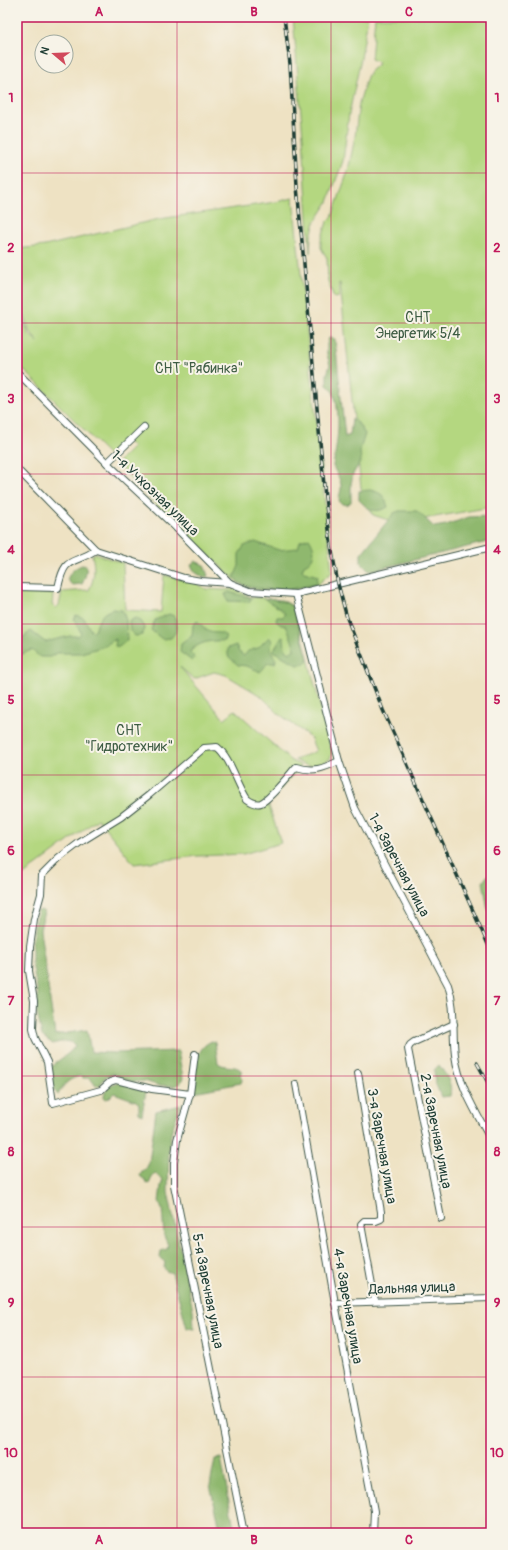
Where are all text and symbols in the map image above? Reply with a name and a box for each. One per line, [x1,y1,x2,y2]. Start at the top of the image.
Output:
text: A [95,4,104,20]
text: B [250,4,258,20]
text: C [405,4,413,20]
north arrow [34,34,74,74]
text: N [38,45,53,57]
text: 1 [8,90,14,106]
text: 1 [494,90,500,106]
text: 2 [7,240,15,256]
text: 2 [493,240,501,256]
park label: СНТ Энергетик 5/4 [376,309,460,342]
park label: СНТ "Рябинка" [155,360,243,377]
text: 3 [7,391,15,407]
text: 3 [493,391,501,407]
street label: 1-я Учхозная улица [107,447,203,539]
text: 4 [7,542,15,558]
text: 4 [493,542,501,558]
text: 5 [7,692,15,708]
text: 5 [493,692,501,708]
park label: СНТ "Гидротехник" [85,722,173,755]
street label: 1-я Заречная улица [365,810,433,920]
text: 6 [7,843,15,859]
text: 6 [493,843,501,859]
text: 7 [8,993,15,1009]
text: 7 [494,993,501,1009]
street label: 2-я Заречная улица [417,1072,455,1190]
street label: 3-я Заречная улица [363,1087,401,1205]
text: 8 [8,1144,15,1160]
text: 8 [494,1144,501,1160]
street label: 5-я Заречная улица [189,1232,227,1350]
street label: 4-я Заречная улица [329,1247,367,1365]
street label: Дальняя улица [367,1278,456,1298]
text: 9 [8,1295,15,1311]
text: 9 [494,1295,501,1311]
text: 10 [4,1445,18,1461]
text: 10 [490,1445,504,1461]
text: A [95,1532,104,1548]
text: B [250,1532,258,1548]
text: C [405,1532,413,1548]

